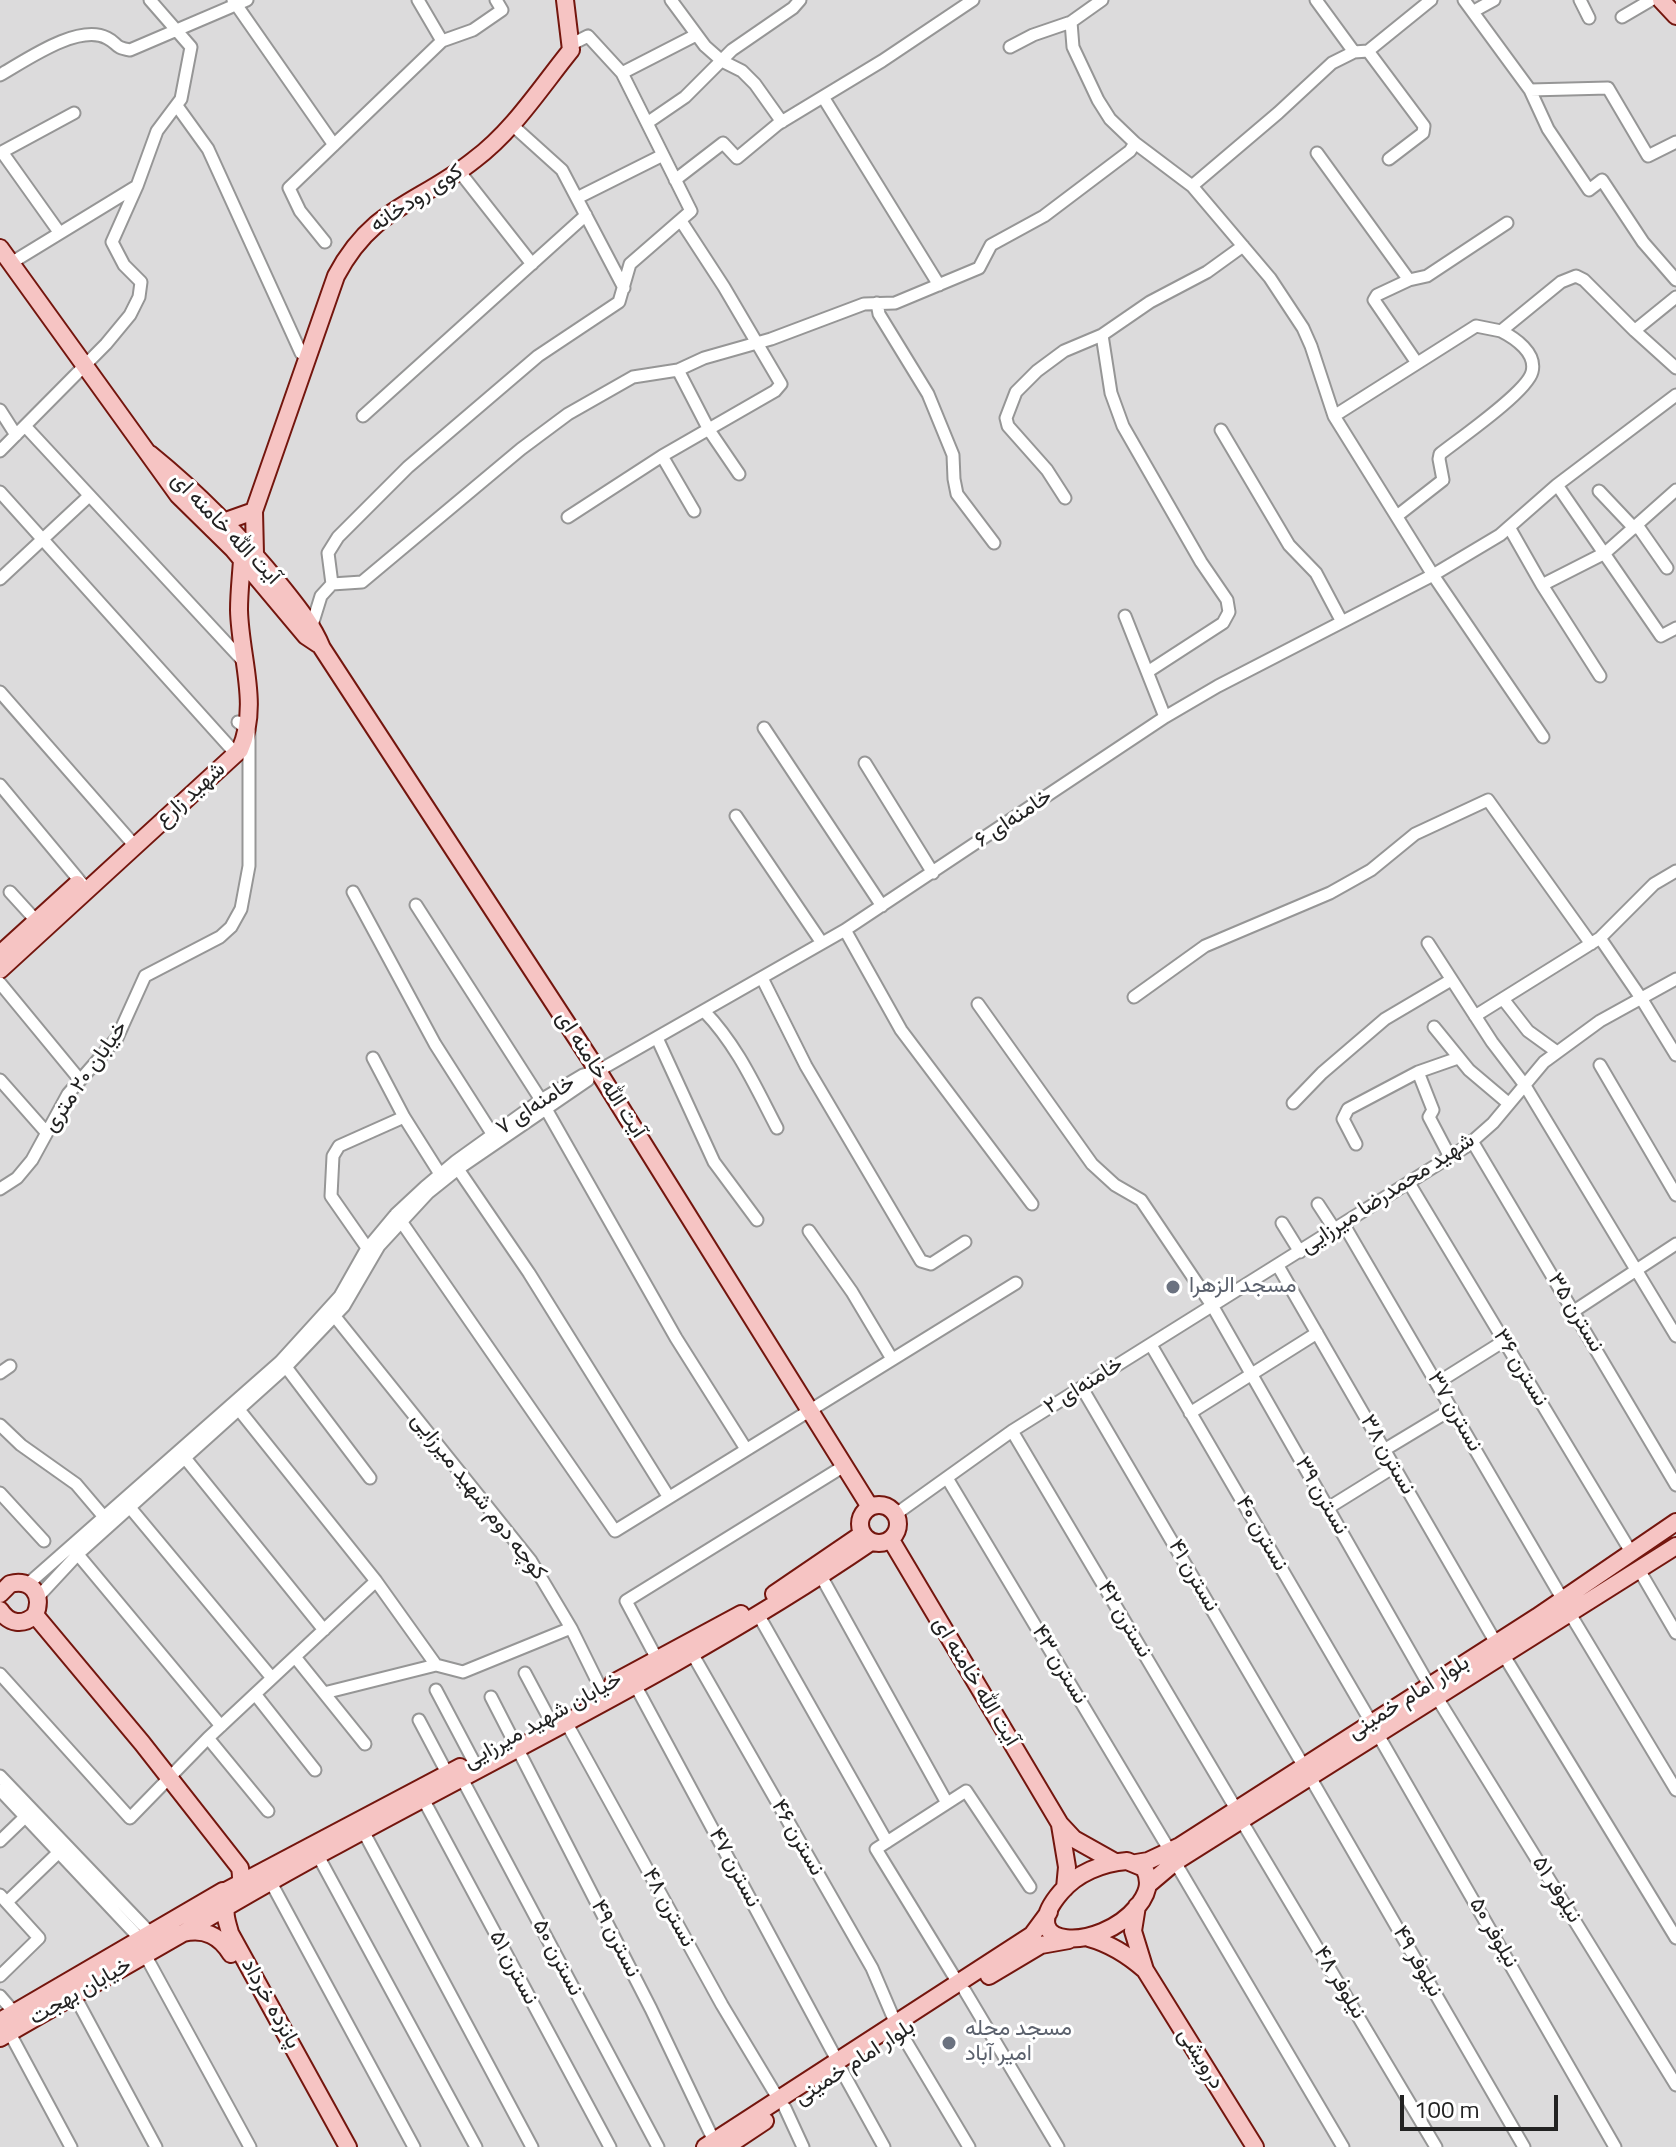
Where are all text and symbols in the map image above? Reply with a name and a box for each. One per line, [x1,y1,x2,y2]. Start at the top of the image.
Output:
street label: کوی رودخانه [366,159,468,239]
street label: آیت الله خامنه ای [165,467,285,591]
street label: شهید زارع [151,757,231,833]
street label: خامنه‌ای ۶ [970,784,1058,854]
street label: آیت الله خامنه ای [549,1006,651,1144]
street label: خیابان ۲۰ متری [38,1016,134,1138]
street label: خامنه‌ای ۷ [492,1070,580,1142]
street label: شهید محمدرضا میرزایی [1296,1128,1480,1260]
street label: نسترن ۳۵ [1541,1269,1609,1357]
place label: مسجد الزهرا [1189,1274,1296,1300]
marker: مسجد الزهرا [1164,1278,1182,1296]
street label: نسترن ۳۶ [1487,1325,1553,1411]
street label: خامنه‌ای ۲ [1040,1351,1128,1421]
street label: نسترن ۳۷ [1421,1367,1487,1457]
street label: کوچه دوم شهید میرزایی [404,1408,552,1586]
street label: نسترن ۳۸ [1354,1410,1420,1500]
street label: نسترن ۳۹ [1288,1452,1354,1540]
street label: نسترن ۴۰ [1229,1492,1293,1576]
street label: نسترن ۴۱ [1162,1535,1224,1617]
street label: نسترن ۴۲ [1091,1577,1157,1663]
street label: آیت الله خامنه ای [926,1613,1024,1751]
street label: نسترن ۴۳ [1025,1621,1093,1709]
street label: بلوار امام خمینی [1343,1650,1475,1746]
street label: خیابان شهید میرزایی [459,1667,627,1775]
street label: نسترن ۴۶ [765,1795,829,1881]
street label: نسترن ۴۷ [702,1824,766,1912]
street label: نیلوفر ۵۱ [1525,1852,1587,1928]
street label: نسترن ۴۸ [636,1864,700,1952]
street label: نیلوفر ۵۰ [1462,1893,1524,1973]
street label: نسترن ۴۹ [584,1896,646,1982]
street label: نسترن ۵۰ [526,1915,588,2001]
street label: نیلوفر ۴۹ [1386,1922,1448,2002]
street label: نسترن ۵۱ [483,1927,543,2009]
street label: نیلوفر ۴۸ [1307,1942,1371,2024]
street label: خیابان بهجت [25,1952,137,2032]
street label: پانزده خرداد [234,1954,306,2054]
street label: بلوار امام خمینی [790,2014,920,2112]
place label: مسجد محله امیر آباد [965,2017,1072,2068]
street label: درویشی [1171,2024,1229,2094]
marker: مسجد محله امیر آباد [940,2034,958,2052]
scale bar [1404,2079,1562,2129]
text: 100 m [1414,2091,1480,2127]

